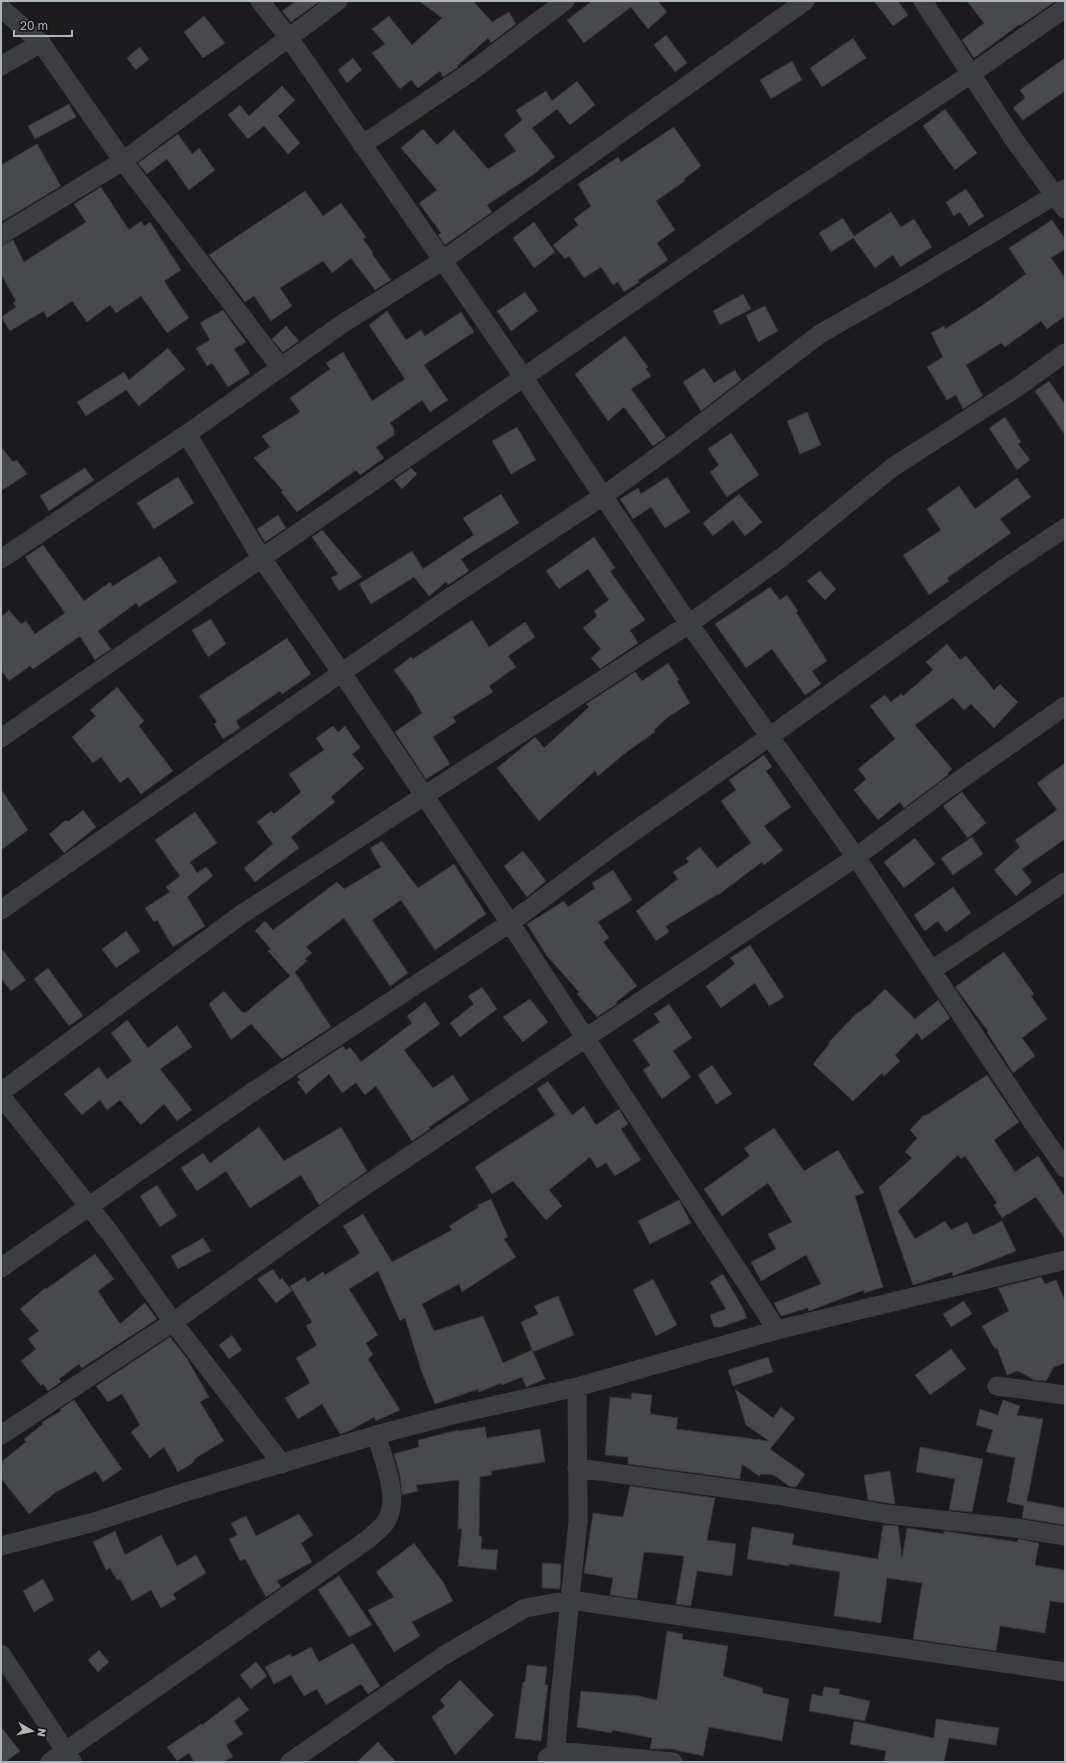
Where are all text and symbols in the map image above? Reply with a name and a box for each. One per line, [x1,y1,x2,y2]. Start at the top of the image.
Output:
scale bar [14,12,72,38]
text: 20 m [20,18,48,33]
north arrow [12,1711,52,1751]
text: N [35,1727,49,1738]

